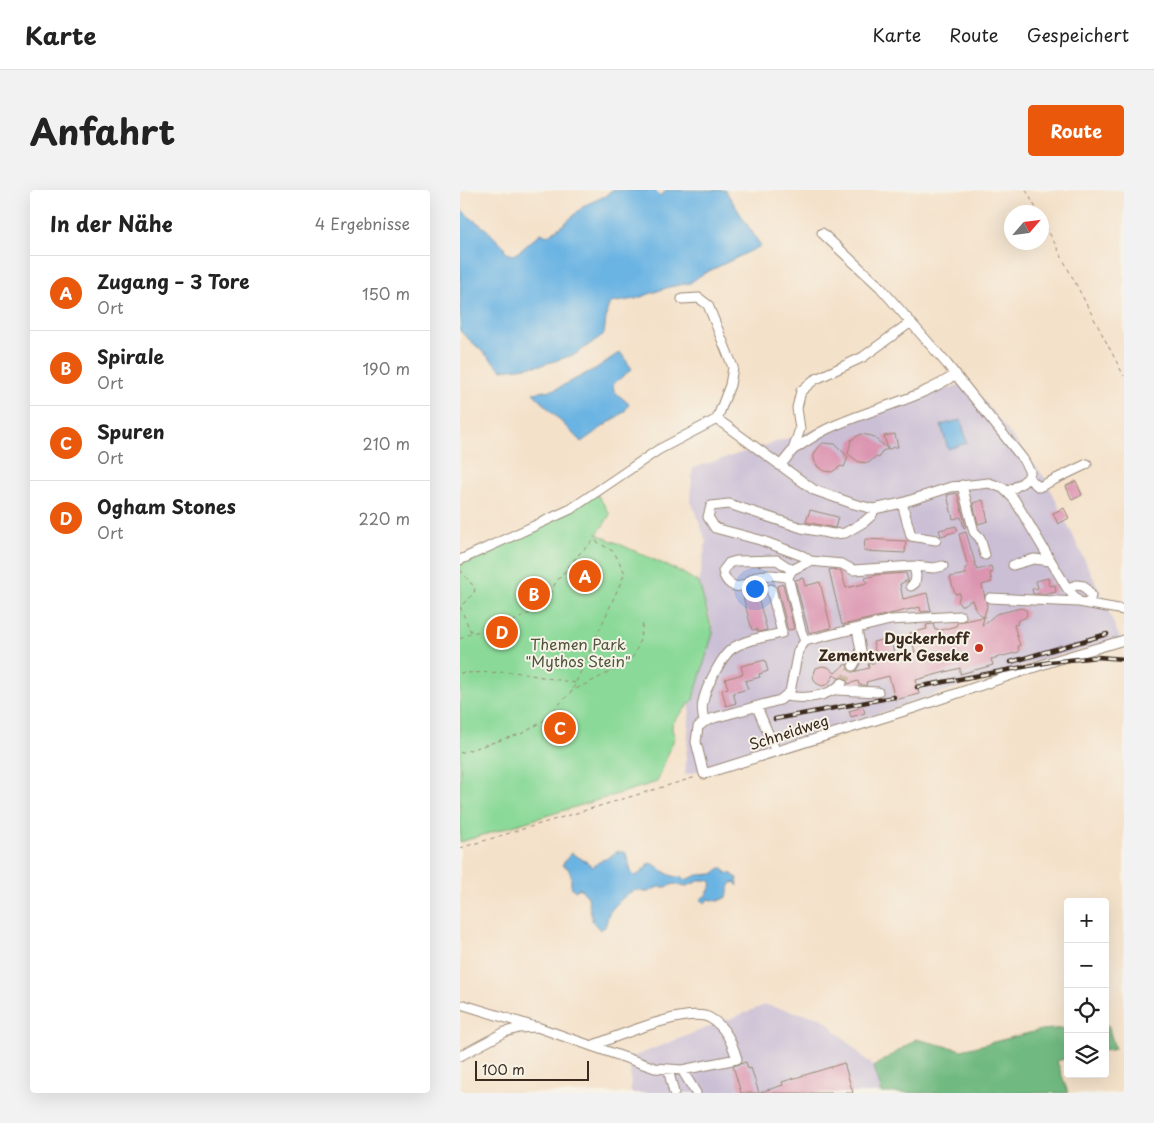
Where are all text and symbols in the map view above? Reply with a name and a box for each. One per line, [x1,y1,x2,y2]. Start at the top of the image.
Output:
text: Karte [25,17,97,53]
text: Karte [873,21,921,48]
text: Route [949,21,999,48]
text: Gespeichert [1027,21,1129,48]
text: Anfahrt [30,104,175,157]
button: Route [1028,105,1124,156]
north arrow [1004,205,1049,250]
text: In der Nähe [50,207,172,239]
text: 4 Ergebnisse [315,211,410,235]
text: Zugang – 3 Tore [97,267,250,295]
text: A [60,281,72,305]
text: 150 m [362,281,410,305]
text: Ort [97,295,124,319]
text: Spirale [97,342,164,370]
text: B [61,356,71,380]
text: 190 m [362,356,410,380]
text: Ort [97,370,124,394]
text: Spuren [97,417,165,445]
text: C [60,431,72,455]
text: 210 m [362,431,410,455]
text: Ort [97,445,124,469]
text: Ogham Stones [97,492,236,520]
text: D [60,506,72,530]
text: 220 m [359,506,410,530]
text: Ort [97,520,124,544]
pin: A [569,557,601,595]
pin: B [518,575,550,613]
your location [742,576,768,602]
pin: D [486,613,518,651]
place label: Dyckerhoff Zementwerk Geseke [818,626,970,666]
park label: Themen Park "Mythos Stein" [525,632,631,672]
marker: Dyckerhoff Zementwerk Geseke [973,642,985,654]
street label: Schneidweg [746,708,831,755]
pin: C [544,709,576,747]
map controls [1064,898,1109,1078]
button: + [1064,898,1109,943]
button: − [1064,943,1109,988]
button: locate [1064,988,1109,1033]
button: layers [1064,1033,1109,1078]
scale bar [475,1058,589,1081]
text: 100 m [482,1059,525,1080]

